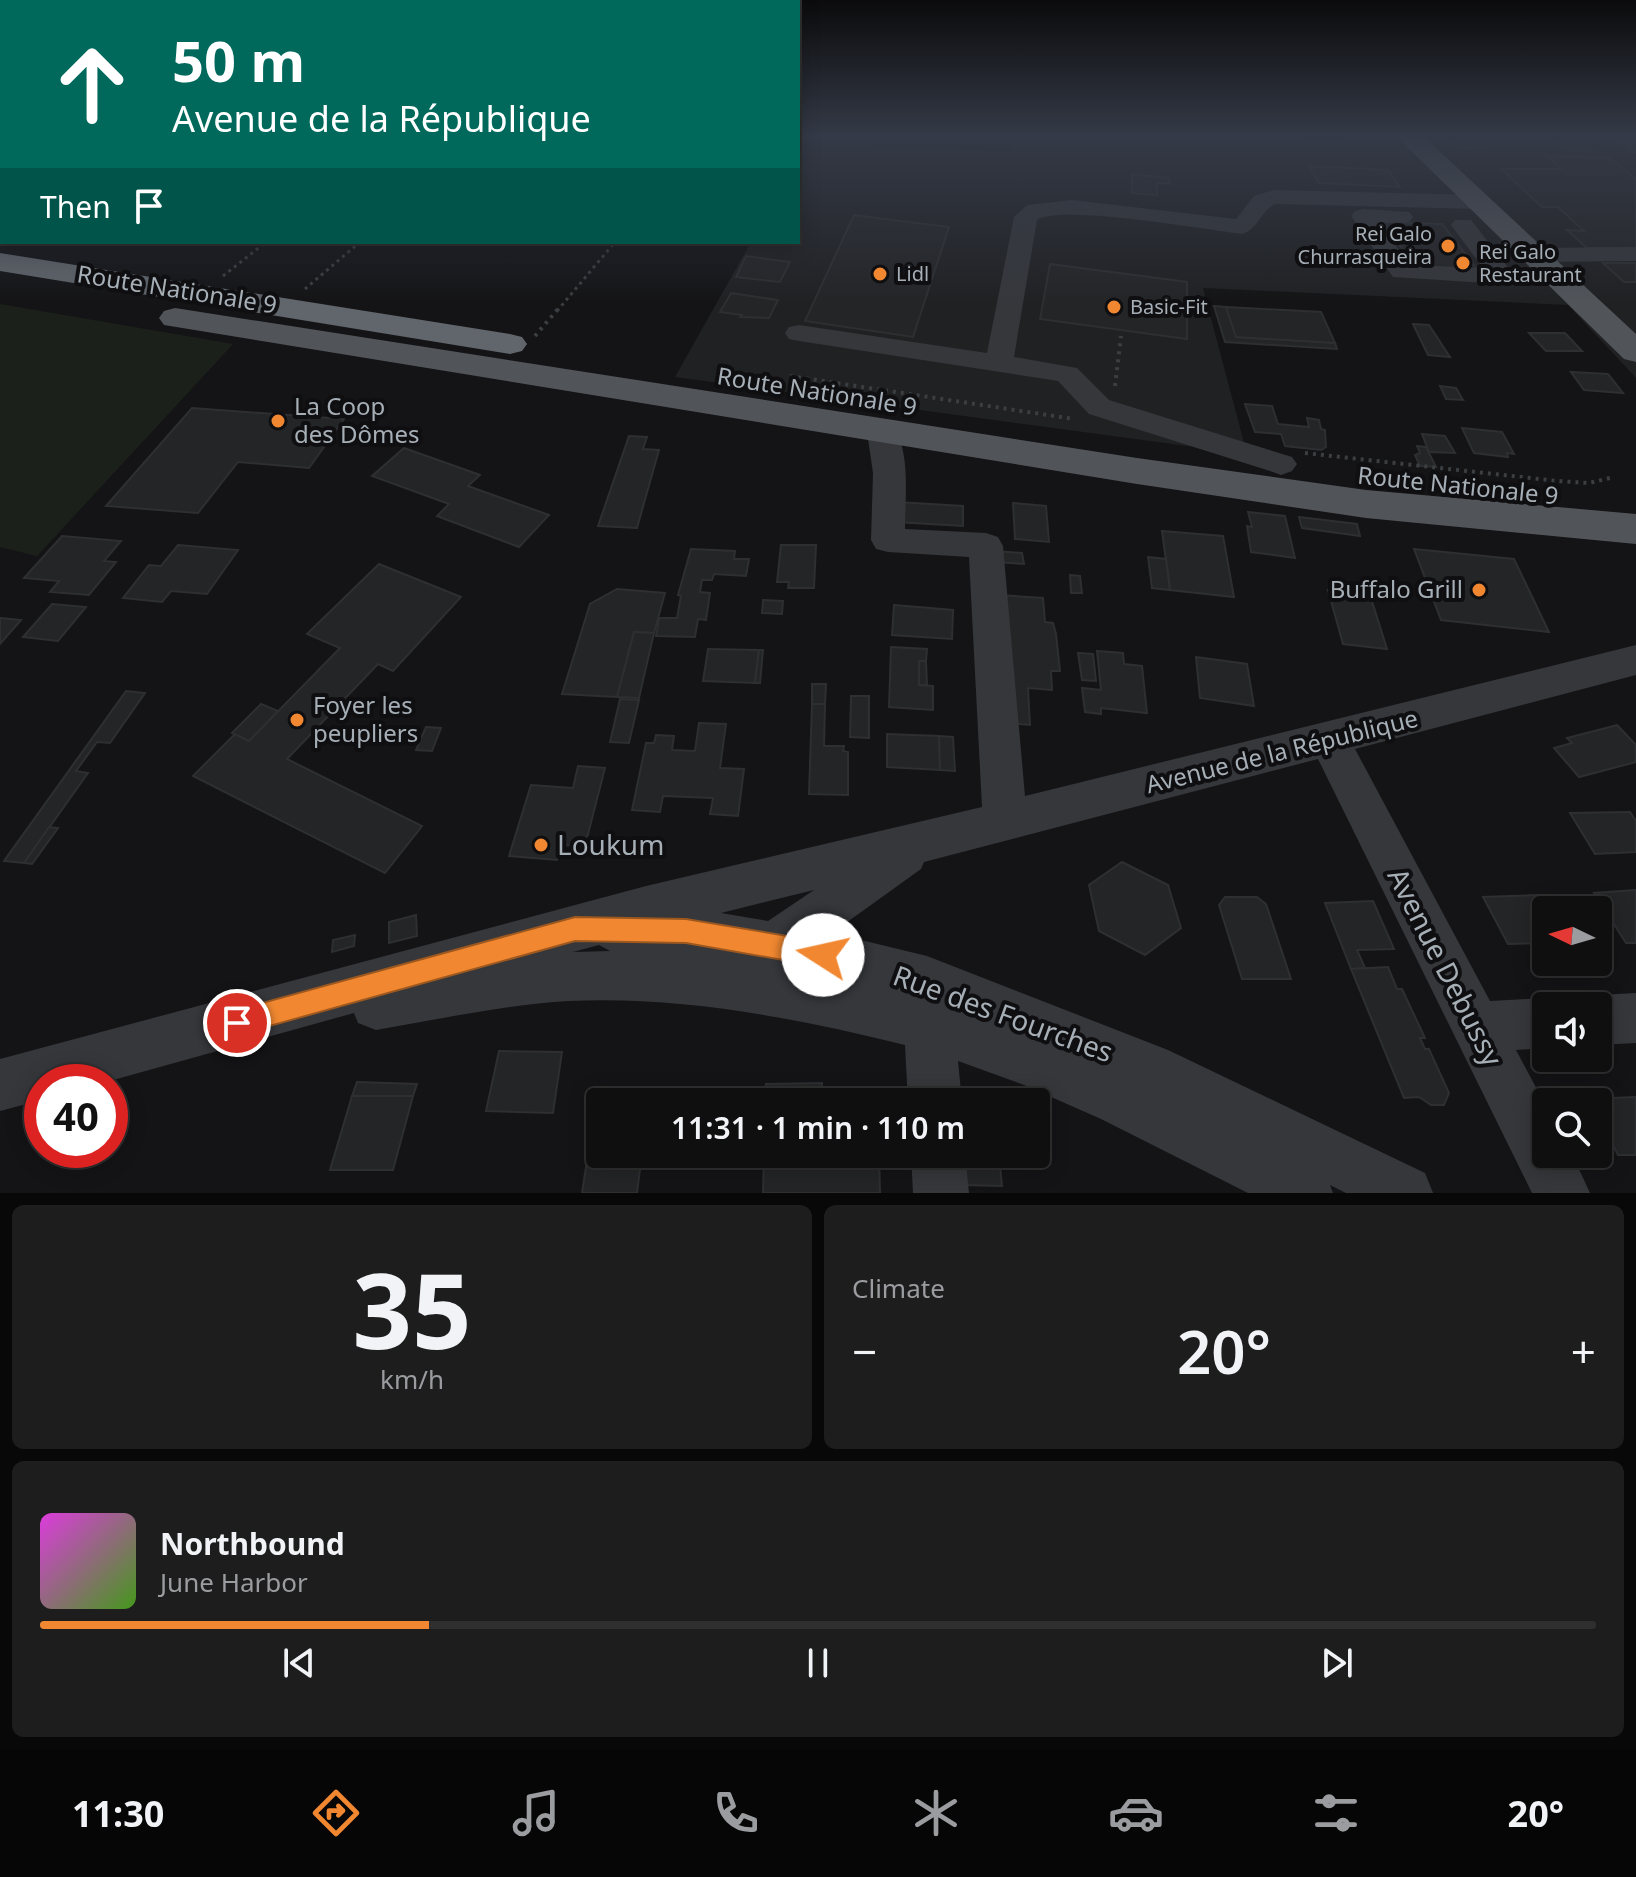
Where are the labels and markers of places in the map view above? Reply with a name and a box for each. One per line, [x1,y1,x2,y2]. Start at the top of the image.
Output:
place label: Rei Galo Churrasqueira [1298,220,1432,270]
marker: Rei Galo Churrasqueira [1439,237,1457,255]
place label: Rei Galo Restaurant [1479,238,1582,288]
marker: Rei Galo Restaurant [1454,254,1472,272]
place label: Lidl [896,260,929,287]
marker: Lidl [871,265,889,283]
place label: Basic-Fit [1130,293,1208,320]
marker: Basic-Fit [1105,298,1123,316]
place label: La Coop des Dômes [294,389,420,450]
marker: La Coop des Dômes [269,412,287,430]
place label: Buffalo Grill [1330,572,1463,605]
marker: Buffalo Grill [1470,581,1488,599]
place label: Foyer les peupliers [313,688,418,749]
marker: Foyer les peupliers [288,711,306,729]
place label: Loukum [557,825,664,863]
marker: Loukum [532,836,550,854]
pin [203,989,271,1057]

